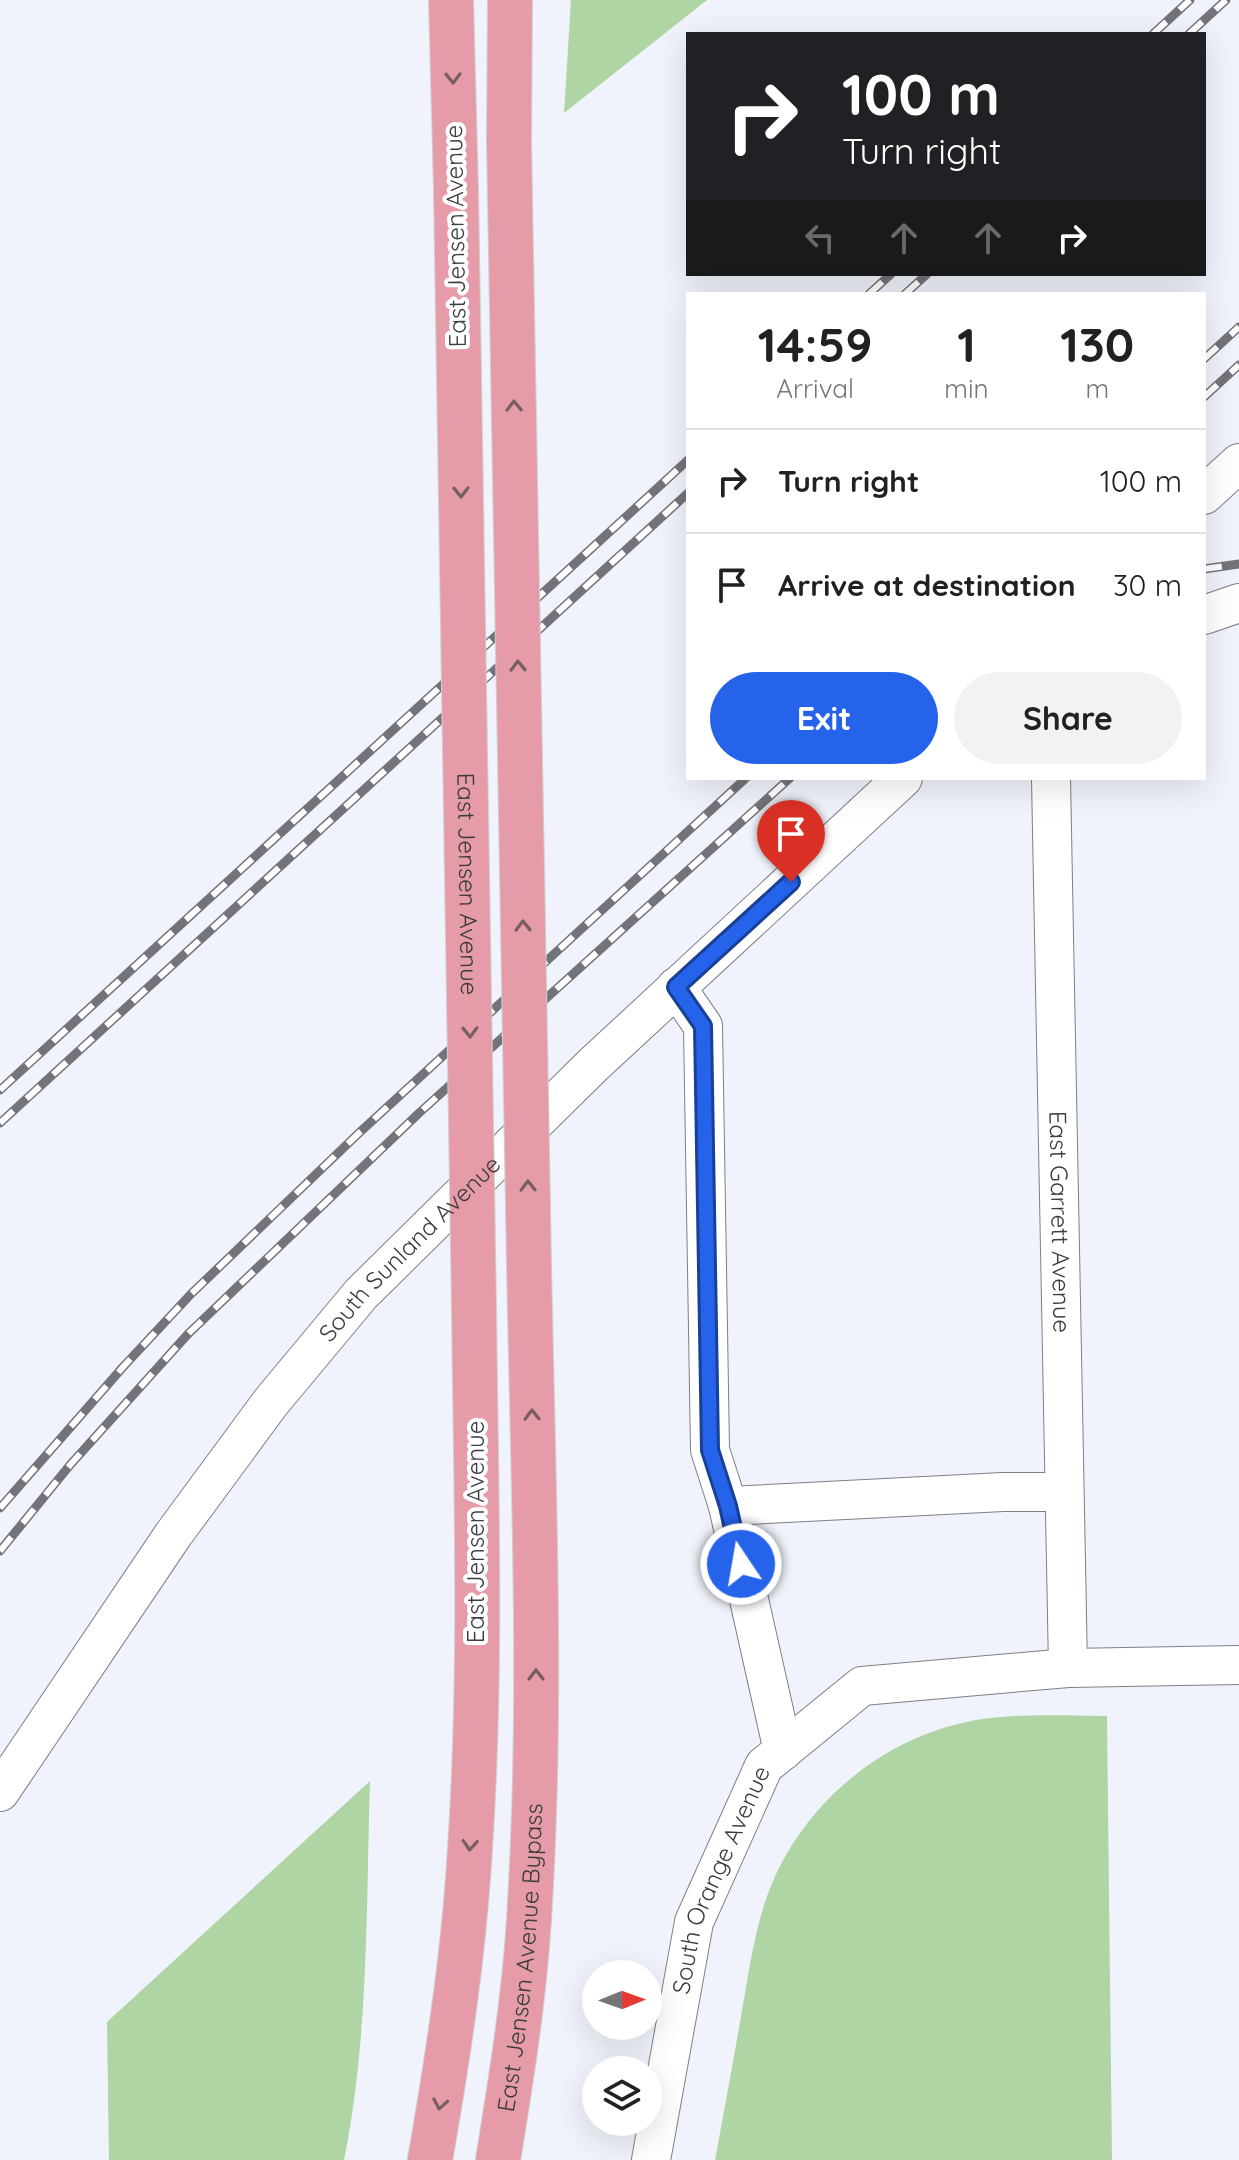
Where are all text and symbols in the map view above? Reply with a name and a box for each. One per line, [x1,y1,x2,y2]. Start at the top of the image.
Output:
text: 100 m [842,59,1000,129]
icon: right [710,64,814,168]
one-way arrow [444,72,462,85]
street label: East Jensen Avenue [438,124,472,348]
text: Turn right [842,128,1001,173]
icon: left [798,216,842,260]
icon: ahead [882,216,926,260]
icon: ahead [966,216,1010,260]
icon: right [1050,216,1094,260]
text: 14:59 [758,314,873,374]
text: 1 [957,314,976,374]
text: 130 [1060,314,1134,374]
text: Arrival [776,372,854,405]
text: min [944,372,989,405]
text: m [1085,372,1109,405]
one-way arrow [505,399,523,412]
icon: right [710,459,754,503]
text: Turn right [778,462,919,500]
text: 100 m [1100,462,1182,500]
one-way arrow [452,486,469,499]
icon: arrive [710,563,754,607]
text: Arrive at destination [778,566,1076,604]
text: 30 m [1113,566,1182,604]
one-way arrow [510,659,527,672]
button: Exit [710,672,938,764]
button: Share [954,672,1182,764]
street label: East Jensen Avenue [451,772,485,995]
pin [757,800,825,882]
icon: arrive [769,812,813,856]
one-way arrow [514,919,532,932]
one-way arrow [461,1026,478,1039]
street label: East Garrett Avenue [1043,1111,1078,1333]
street label: South Sunland Avenue [312,1149,506,1347]
one-way arrow [519,1179,536,1192]
one-way arrow [523,1408,541,1421]
street label: East Jensen Avenue [460,1421,490,1643]
position arrow [699,1522,783,1606]
one-way arrow [527,1668,545,1681]
street label: South Orange Avenue [665,1761,776,1996]
street label: East Jensen Avenue Bypass [490,1803,548,2114]
one-way arrow [462,1840,479,1852]
north arrow [582,1960,662,2040]
map controls [582,1960,662,2136]
button: layers [582,2056,662,2136]
one-way arrow [432,2097,449,2110]

